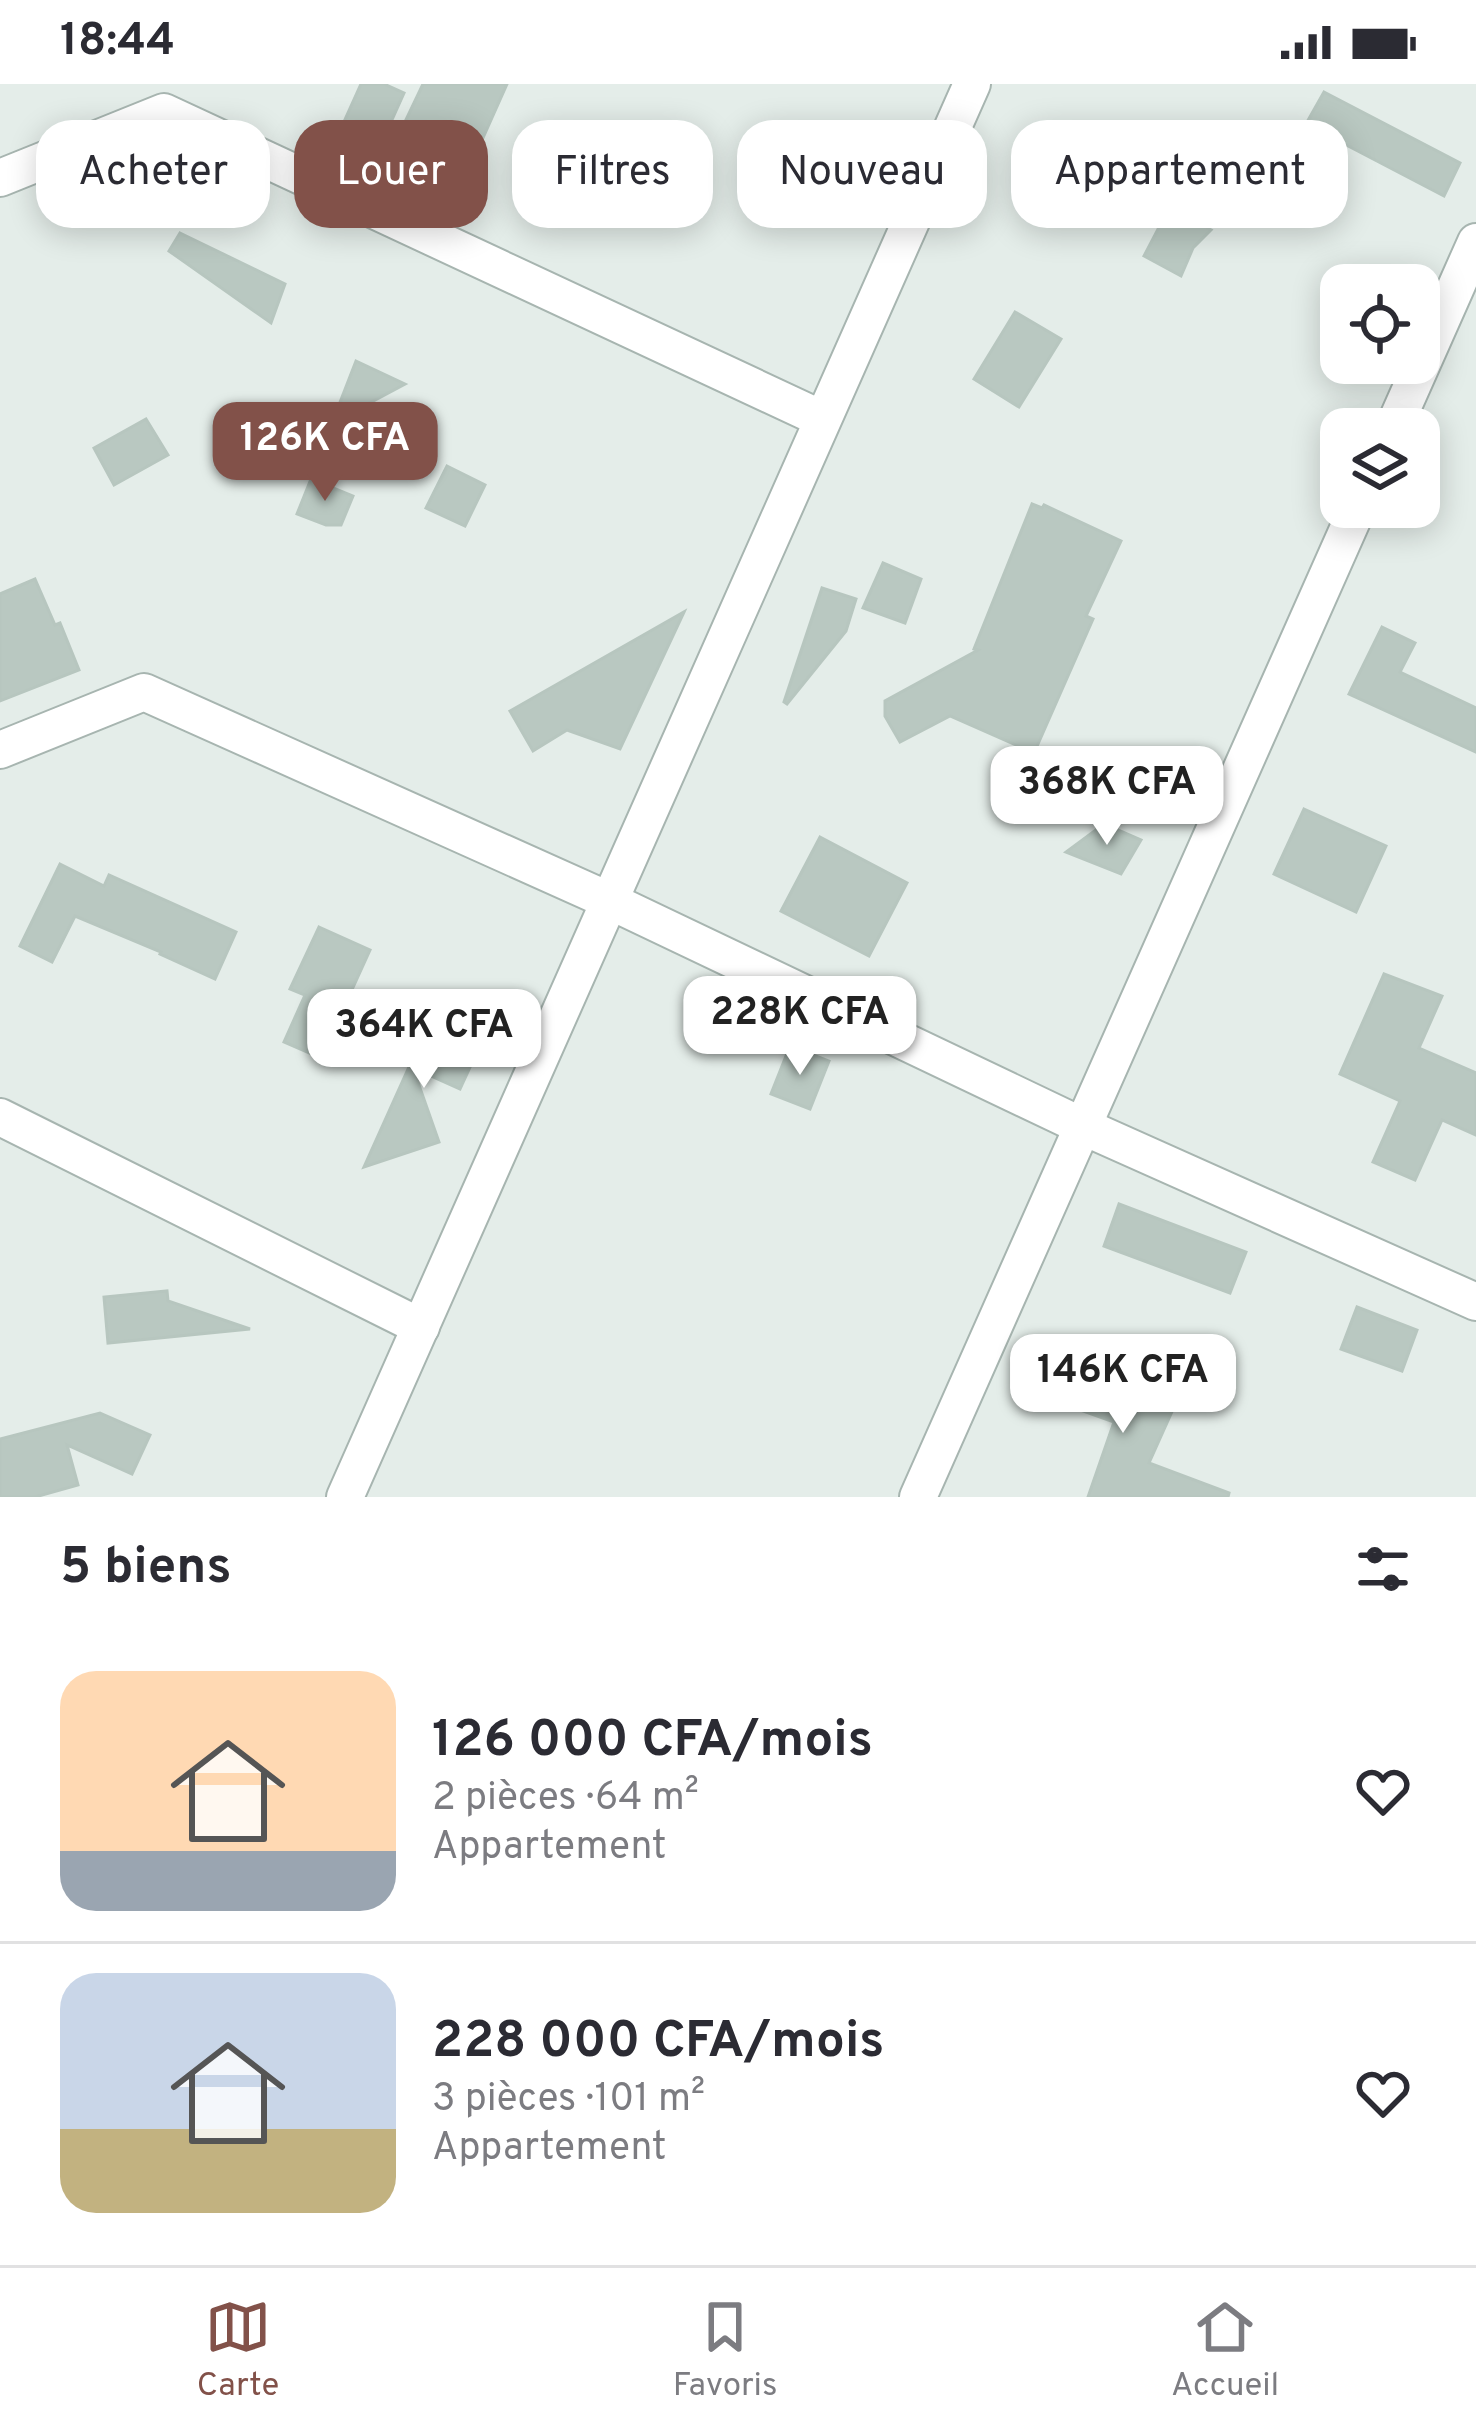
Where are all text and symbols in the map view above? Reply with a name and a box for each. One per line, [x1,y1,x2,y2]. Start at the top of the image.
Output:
text: 18:44 [60,14,175,71]
chip: Acheter [36,120,270,228]
chip: Louer [294,120,488,228]
chip: Filtres [512,120,713,228]
chip: Nouveau [737,120,987,228]
chip: Appartement [1011,120,1348,228]
map controls [1320,264,1440,528]
button: locate [1320,264,1440,384]
pin: 126K CFA [201,402,449,504]
button: layers [1320,408,1440,528]
text: 126K CFA [240,416,410,465]
pin: 368K CFA [983,746,1231,848]
text: 368K CFA [1018,760,1196,809]
pin: 228K CFA [676,976,924,1078]
pin: 364K CFA [300,989,548,1091]
text: 228K CFA [710,990,890,1039]
text: 364K CFA [334,1003,514,1052]
pin: 146K CFA [999,1334,1247,1436]
text: 146K CFA [1037,1348,1209,1397]
icon: filters [1350,1536,1416,1602]
text: 5 biens [60,1537,232,1602]
text: 126 000 CFA/mois [432,1710,873,1775]
icon: home [156,1719,300,1863]
icon: heart [1350,1758,1416,1824]
text: 2 pièces · 64 m² [432,1775,699,1824]
text: Appartement [432,1824,667,1873]
text: 228 000 CFA/mois [432,2011,884,2076]
icon: home [156,2021,300,2165]
icon: heart [1350,2060,1416,2126]
text: 3 pièces · 101 m² [432,2076,705,2125]
text: Appartement [432,2125,667,2174]
tab: Carte [197,2294,279,2408]
tab: Favoris [673,2294,777,2408]
tab: Accueil [1171,2294,1279,2408]

